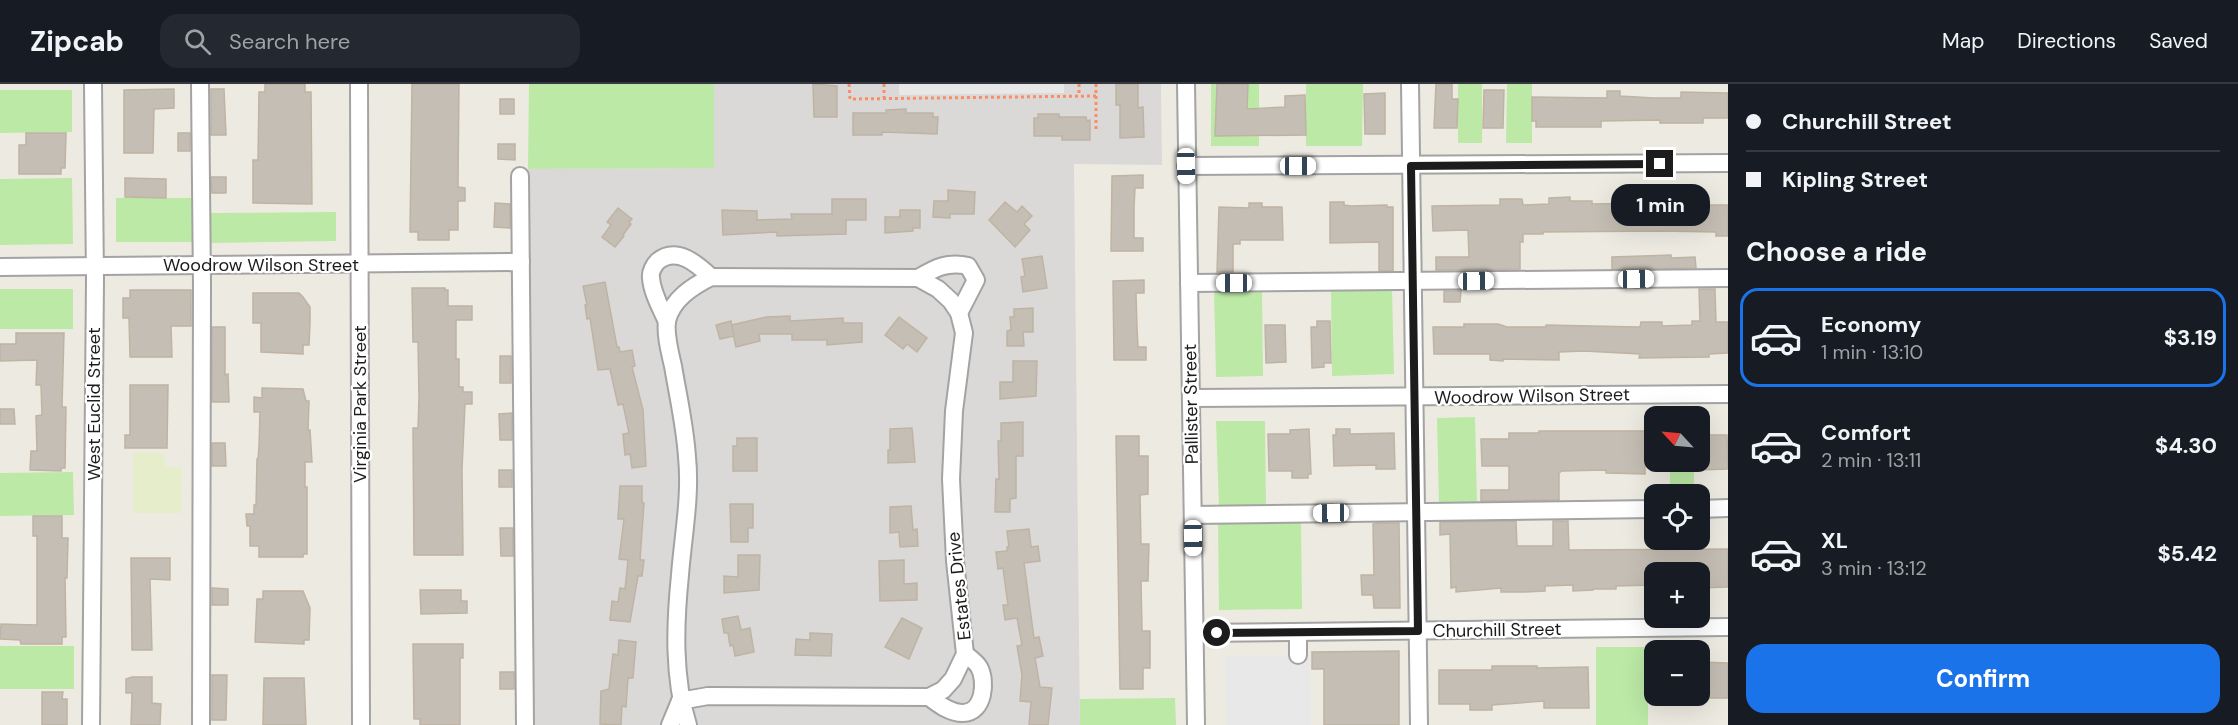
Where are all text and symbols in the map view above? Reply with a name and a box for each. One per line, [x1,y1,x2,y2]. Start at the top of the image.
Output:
search box [160,14,580,68]
text: Zipcab [30,23,124,60]
icon: search [181,25,214,58]
text: Search here [229,27,350,56]
text: Map [1942,27,1984,55]
text: Directions [2017,27,2116,55]
text: Saved [2149,27,2208,55]
text: Churchill Street [1782,107,1952,136]
car [1177,148,1195,184]
route end [1646,150,1673,177]
car [1280,157,1316,175]
text: Kipling Street [1782,165,1928,194]
callout: 1 min [1610,185,1710,227]
text: 1 min [1636,192,1685,218]
text: Choose a ride [1746,234,1927,269]
street label: Woodrow Wilson Street [163,253,359,277]
car [1618,270,1654,288]
car [1458,272,1494,290]
car [1216,274,1252,292]
text: Economy [1821,310,1921,339]
icon: car [1749,311,1803,365]
text: $3.19 [2164,323,2217,352]
street label: Virginia Park Street [348,325,372,483]
street label: West Euclid Street [82,327,106,481]
text: 1 min · 13:10 [1821,339,1923,365]
street label: Pallister Street [1178,344,1204,464]
street label: Woodrow Wilson Street [1434,382,1630,410]
north arrow [1644,406,1710,472]
map controls [1644,406,1710,706]
text: Comfort [1821,418,1911,447]
icon: car [1749,419,1803,473]
text: $4.30 [2155,431,2217,460]
text: 2 min · 13:11 [1821,447,1921,473]
button: locate [1644,484,1710,550]
car [1313,504,1349,522]
car [1184,520,1202,556]
text: XL [1821,526,1848,555]
icon: car [1749,527,1803,581]
street label: Estates Drive [941,531,977,641]
text: $5.42 [2157,539,2217,568]
text: 3 min · 13:12 [1821,555,1927,581]
button: + [1644,562,1710,628]
street label: Churchill Street [1432,617,1562,643]
route start [1203,619,1230,646]
button: − [1644,640,1710,706]
button: Confirm [1746,644,2220,713]

